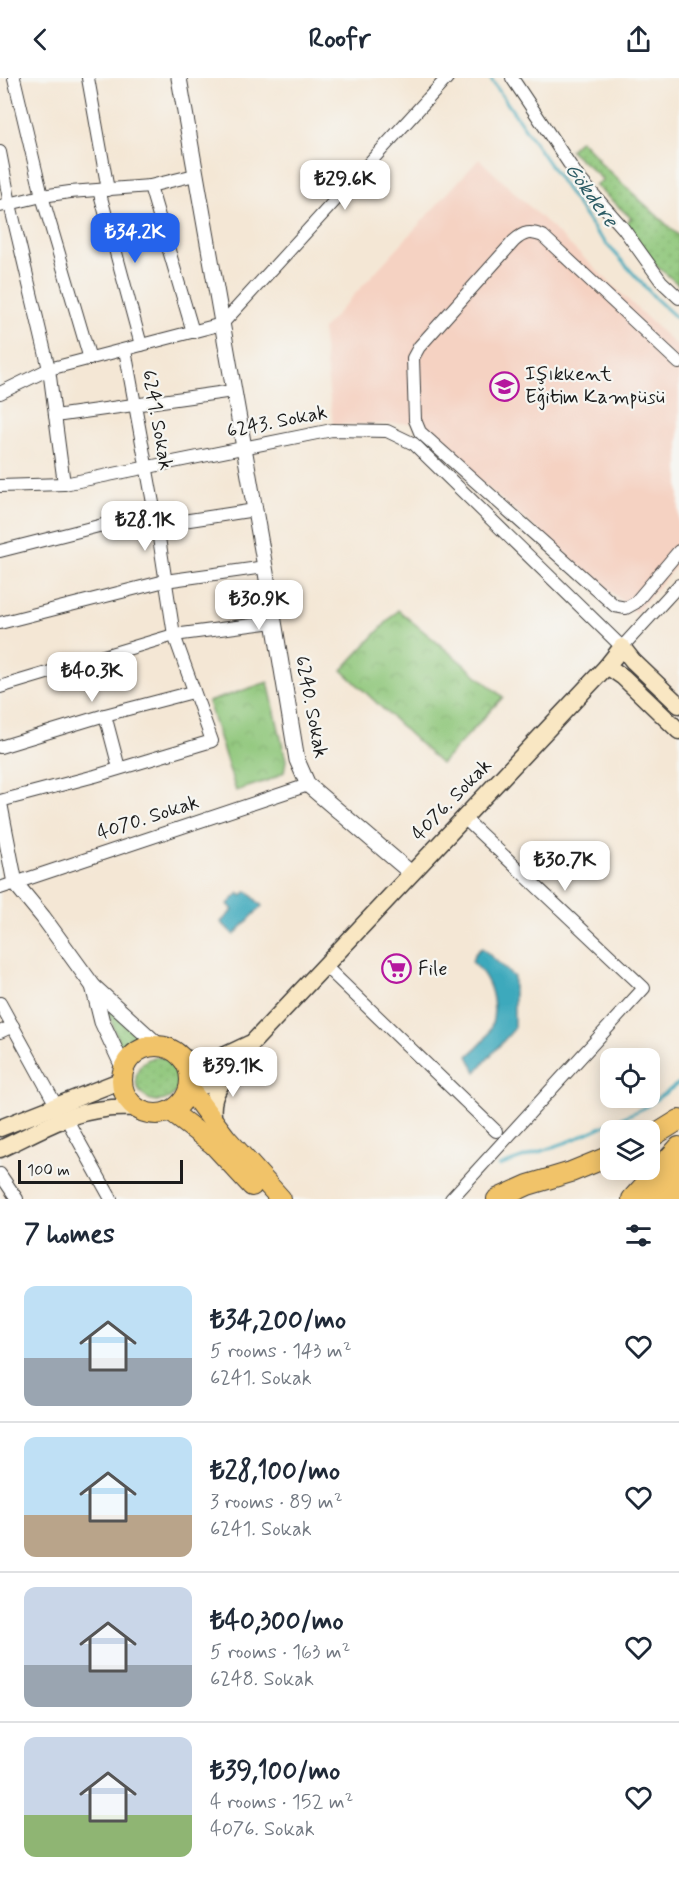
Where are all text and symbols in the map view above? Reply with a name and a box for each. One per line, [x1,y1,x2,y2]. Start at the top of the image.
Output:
text: Roofr [308,22,371,57]
icon: back [24,23,57,56]
icon: share [622,23,655,56]
water label: Gökdere [558,157,625,234]
pin: ₺29.6K [296,160,394,211]
text: ₺29.6K [314,166,376,193]
pin: ₺34.2K [86,213,184,264]
text: ₺34.2K [105,219,165,246]
place label: Işıkkent Eğitim Kampüsü [525,361,665,411]
street label: 6241. Sokak [135,368,179,472]
school or university icon: Işıkkent Eğitim Kampüsü [488,370,520,402]
street label: 6243. Sokak [224,399,330,445]
pin: ₺28.1K [96,501,194,552]
text: ₺28.1K [115,507,175,534]
pin: ₺30.9K [210,580,308,631]
text: ₺30.9K [229,586,289,613]
pin: ₺40.3K [43,652,141,703]
street label: 6240. Sokak [288,653,334,761]
text: ₺40.3K [61,658,123,685]
street label: 4076. Sokak [406,753,498,847]
street label: 4070. Sokak [94,789,202,847]
pin: ₺30.7K [516,841,614,892]
text: ₺30.7K [534,847,596,874]
supermarket icon: File [381,953,413,985]
place label: File [418,956,447,983]
pin: ₺39.1K [184,1047,282,1098]
map controls [600,1048,660,1180]
button: locate [600,1048,660,1108]
text: ₺39.1K [203,1053,263,1080]
button: layers [600,1120,660,1180]
scale bar [18,1157,183,1184]
text: 100 m [27,1160,70,1181]
text: 7 homes [24,1218,115,1252]
icon: filters [622,1219,655,1252]
text: ₺34,200/mo [210,1304,346,1338]
icon: home [72,1310,144,1382]
icon: heart [622,1330,655,1363]
text: 5 rooms · 143 m² [210,1338,352,1365]
text: 6241. Sokak [210,1365,312,1392]
text: ₺28,100/mo [210,1455,340,1489]
icon: home [72,1461,144,1533]
icon: heart [622,1481,655,1514]
text: 3 rooms · 89 m² [210,1489,343,1516]
text: 6241. Sokak [210,1516,312,1543]
text: ₺40,300/mo [210,1605,344,1639]
icon: home [72,1611,144,1683]
icon: heart [622,1631,655,1664]
text: 5 rooms · 163 m² [210,1639,350,1666]
text: 6248. Sokak [210,1666,314,1693]
text: ₺39,100/mo [210,1755,340,1789]
icon: home [72,1761,144,1833]
icon: heart [622,1781,655,1814]
text: 4 rooms · 152 m² [210,1789,353,1816]
text: 4076. Sokak [210,1816,315,1843]

